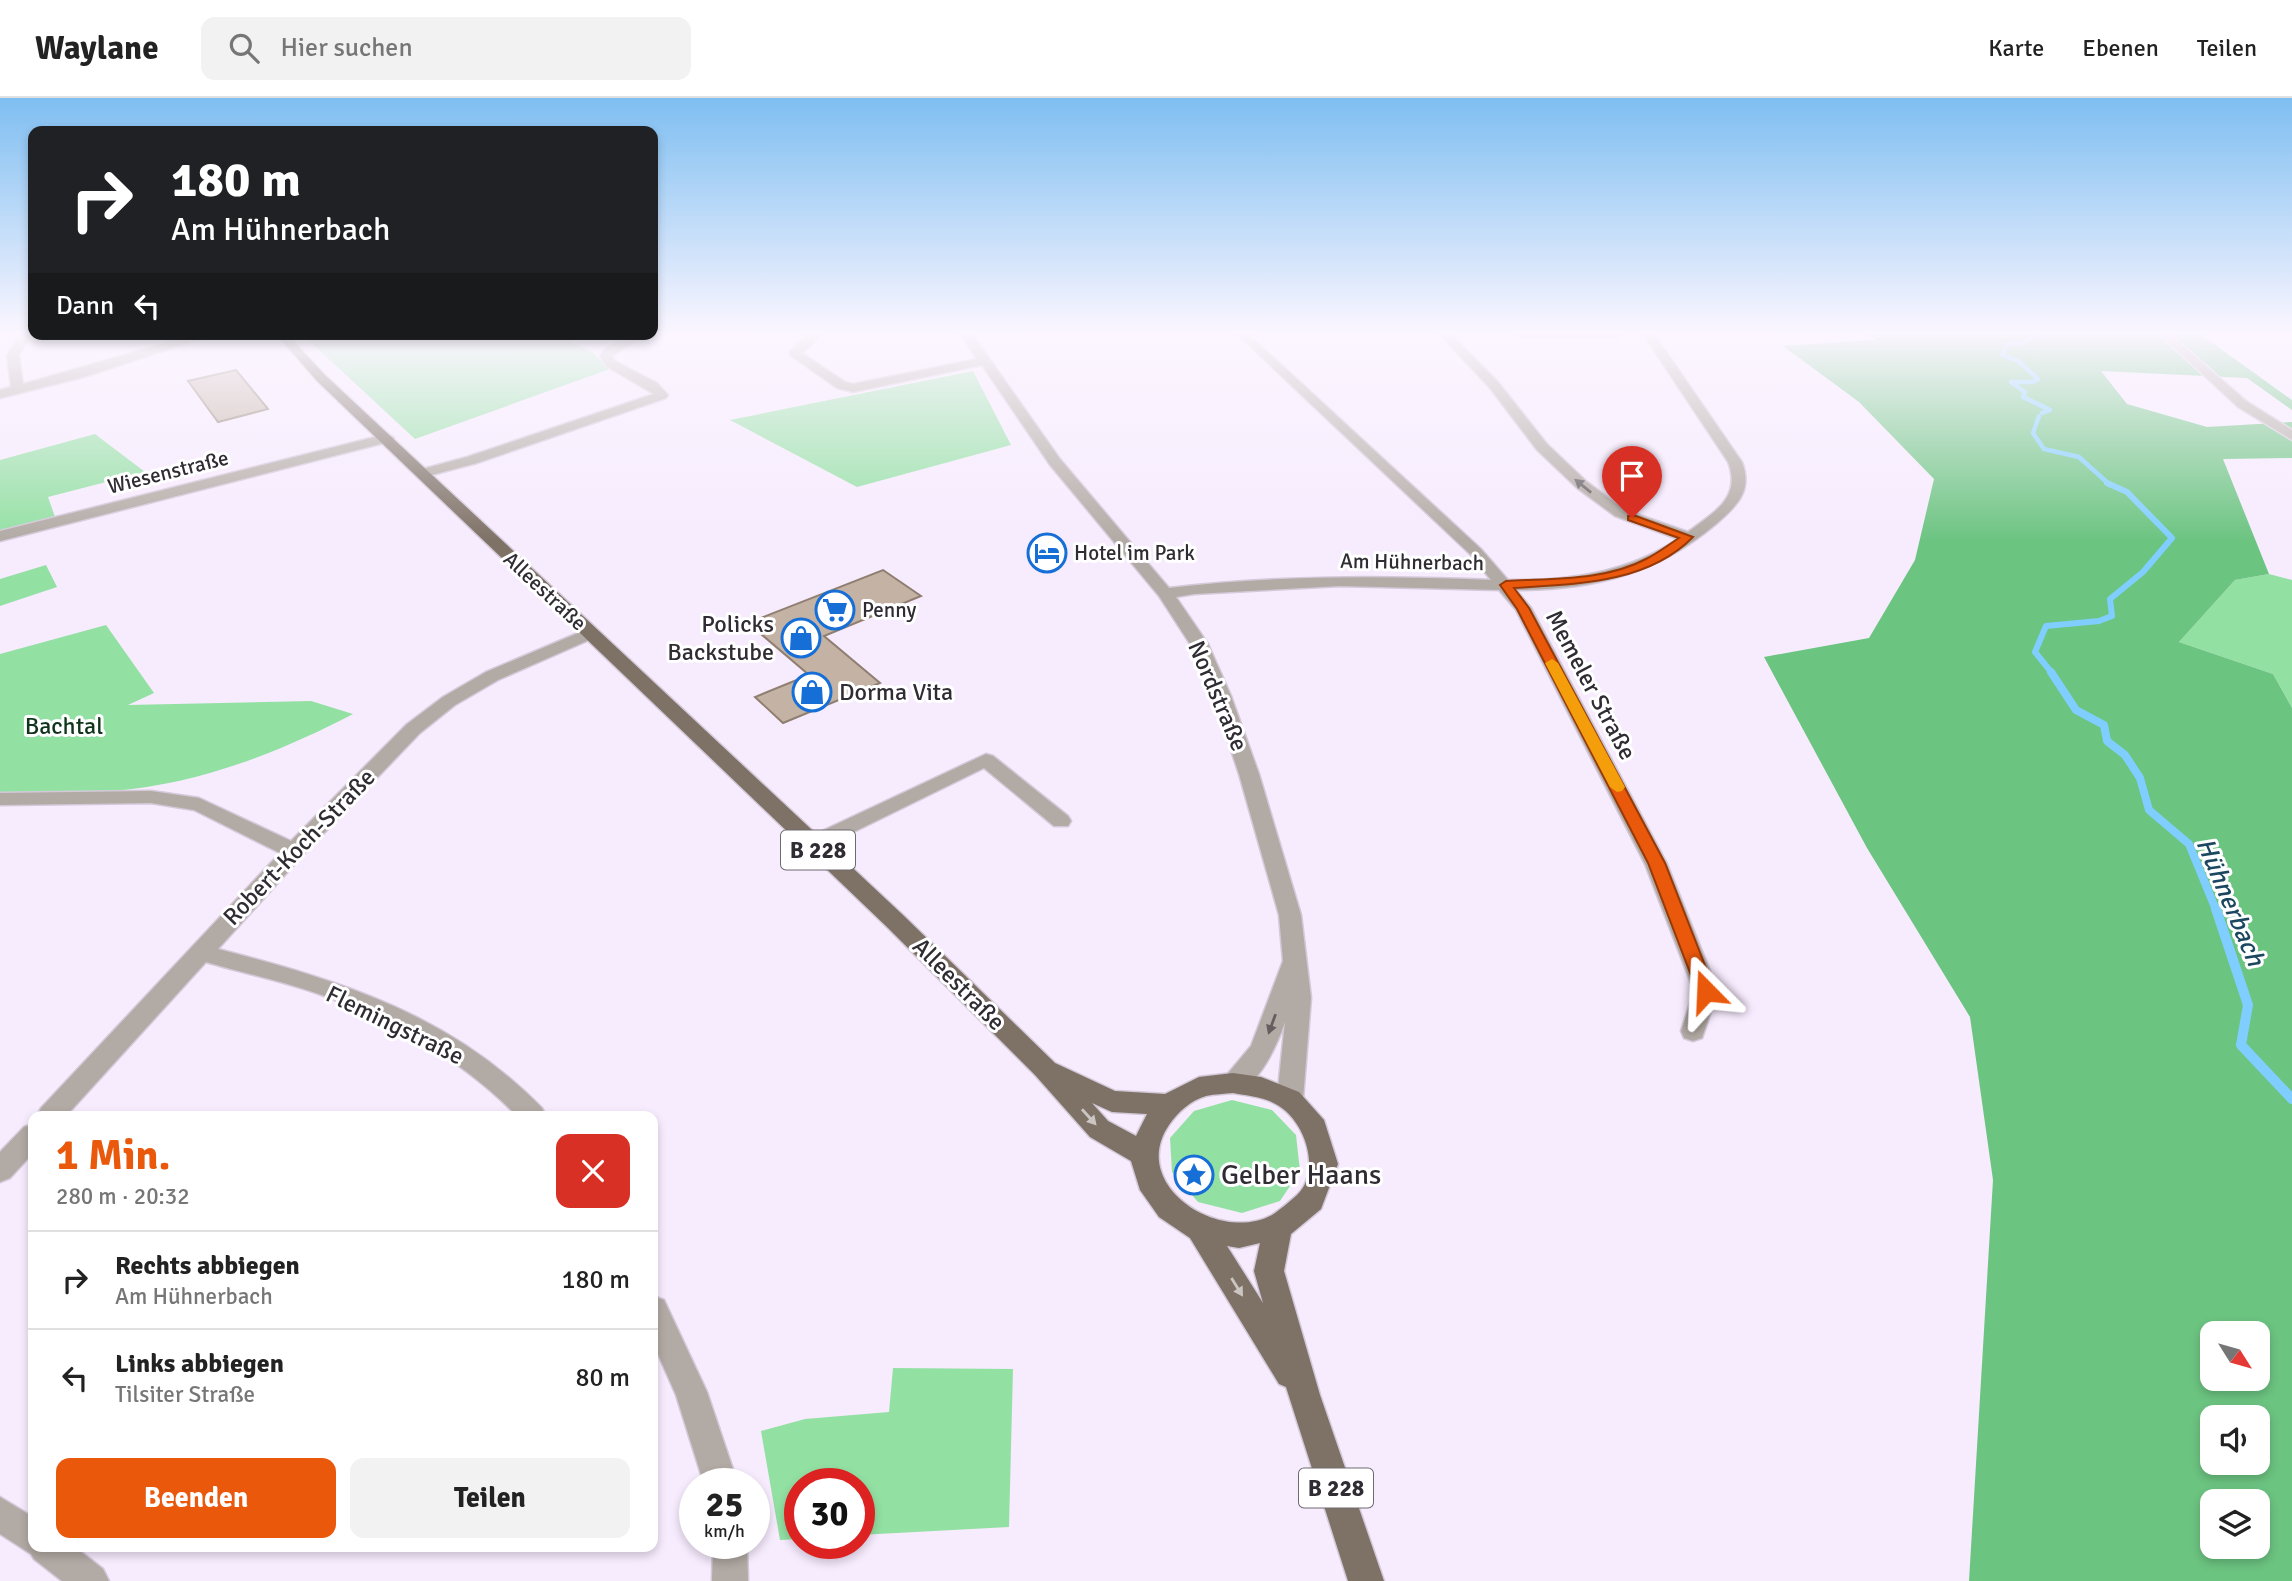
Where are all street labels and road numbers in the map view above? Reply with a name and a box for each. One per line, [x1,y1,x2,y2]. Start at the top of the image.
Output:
street label: Wiesenstraße [105,444,231,500]
street label: Alleestraße [498,546,592,636]
street label: Am Hühnerbach [1340,548,1484,576]
street label: Memeler Straße [1539,605,1643,765]
street label: Nordstraße [1181,636,1255,756]
street label: Robert-Koch-Straße [217,762,381,932]
road number: B 228 [781,830,855,870]
street label: Alleestraße [906,931,1012,1037]
street label: Flemingstraße [321,979,469,1071]
road number: B 228 [1299,1469,1373,1508]

